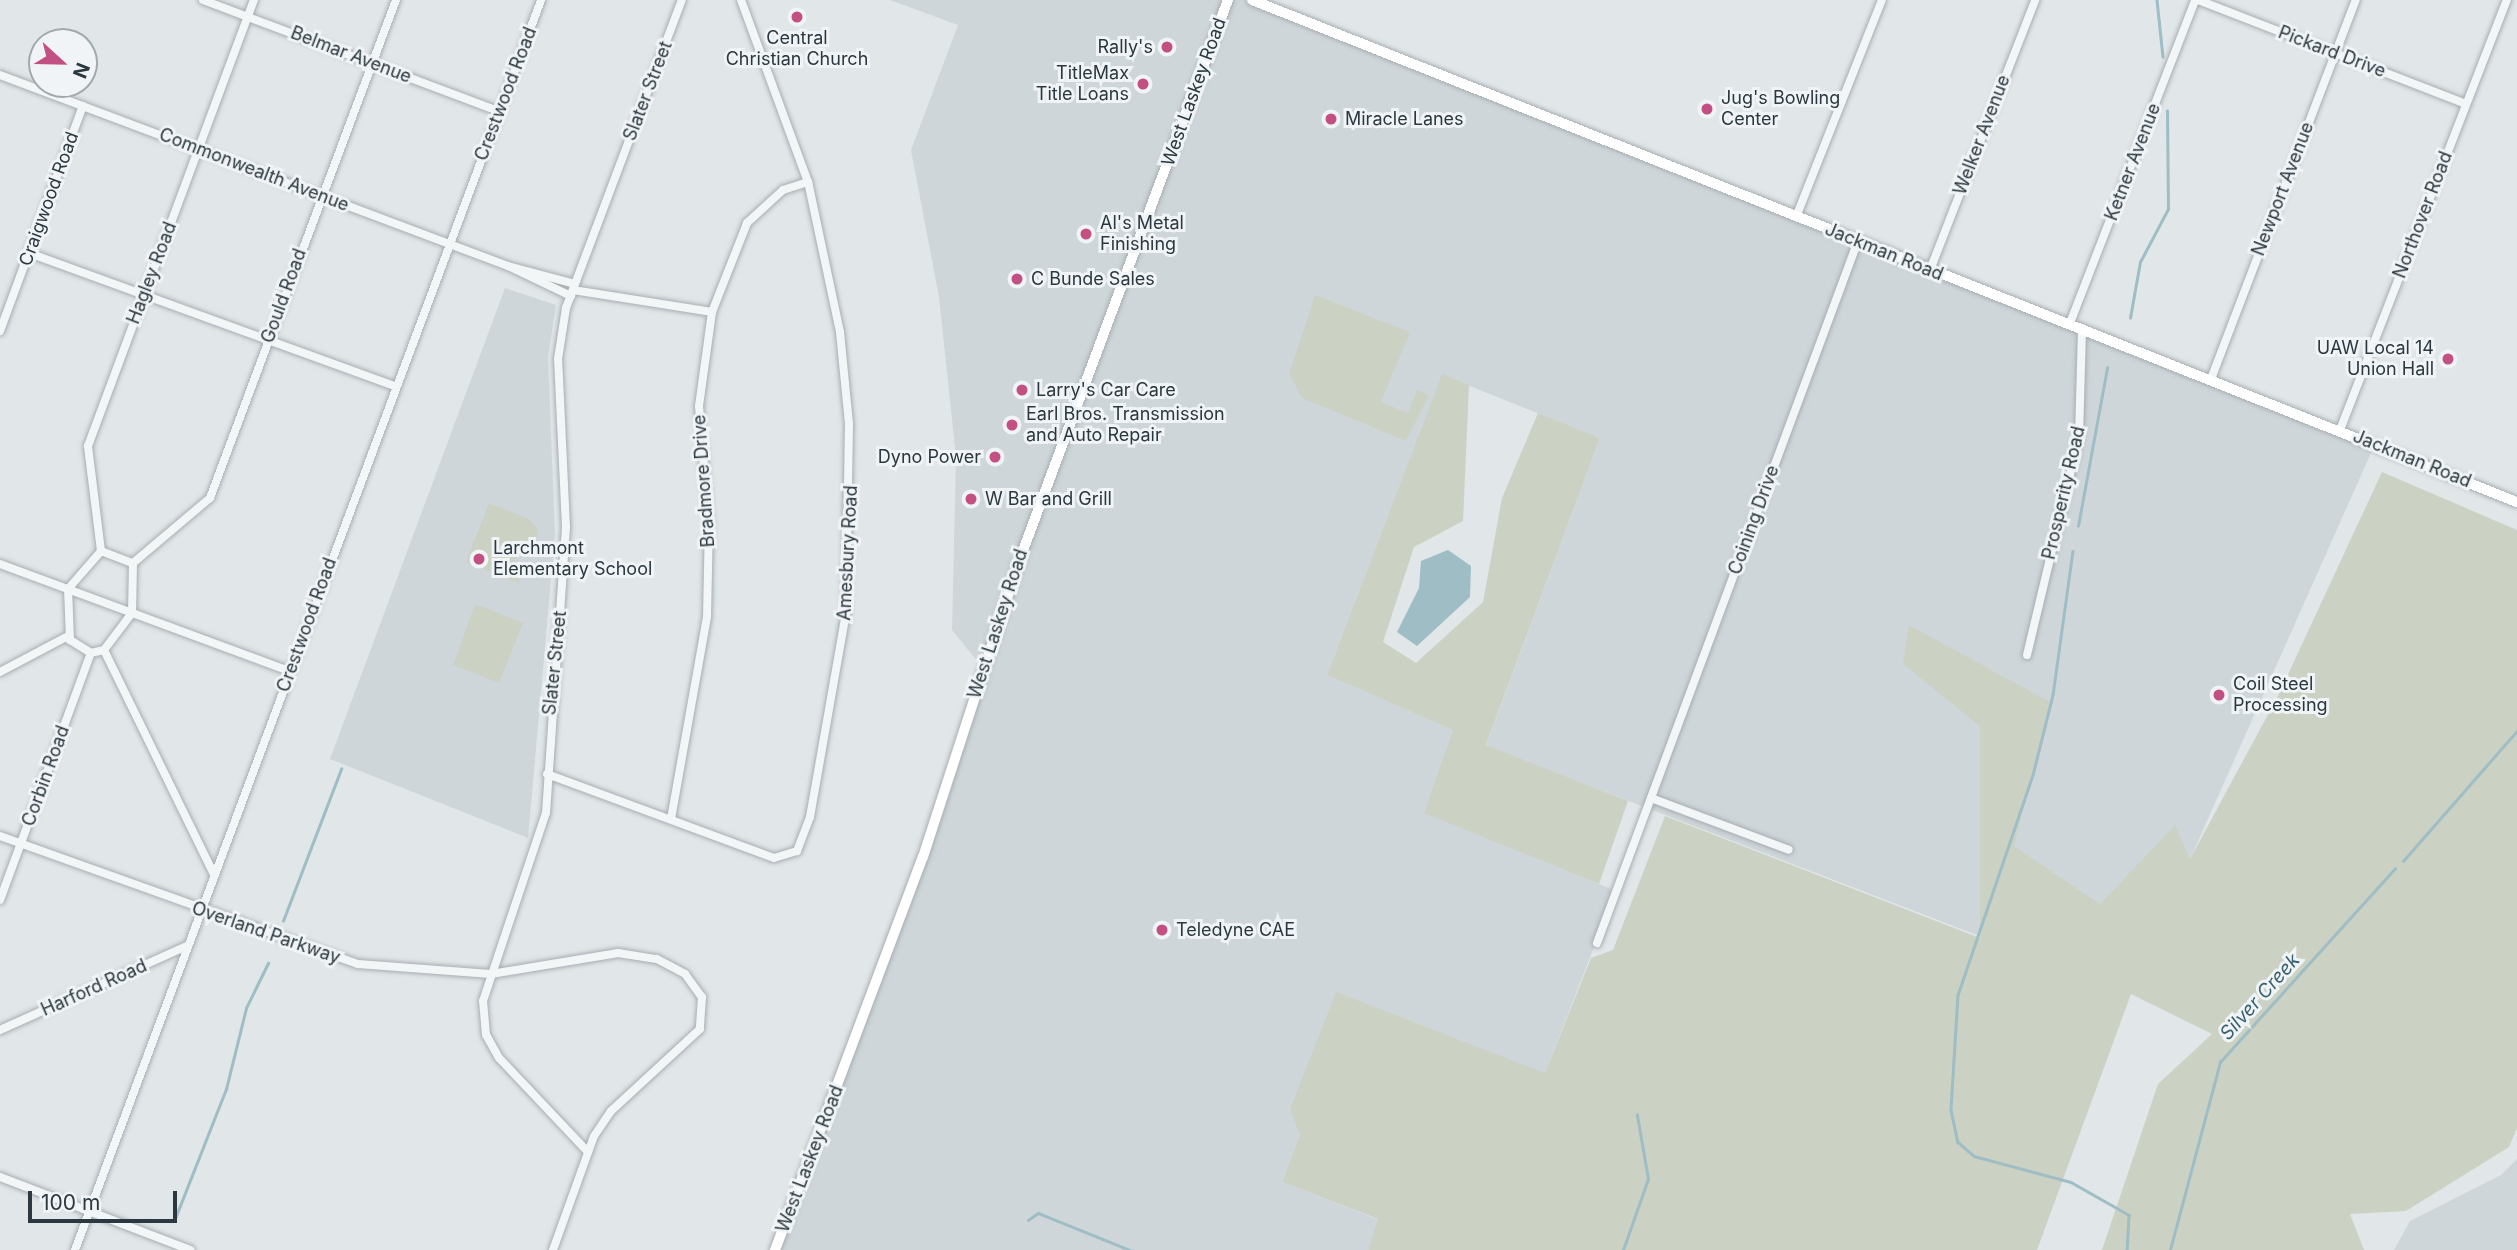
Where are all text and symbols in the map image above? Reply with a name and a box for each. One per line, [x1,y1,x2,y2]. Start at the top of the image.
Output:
marker: Central Christian Church [789,9,805,25]
street label: West Laskey Road [1157,15,1231,169]
street label: Belmar Avenue [288,22,414,88]
street label: Pickard Drive [2275,22,2389,82]
street label: Crestwood Road [471,24,541,164]
north arrow [28,28,98,98]
place label: Central Christian Church [726,28,868,70]
place label: Rally's [1098,36,1153,58]
street label: Slater Street [619,38,677,144]
marker: Rally's [1159,39,1175,55]
text: N [68,59,94,81]
place label: TitleMax Title Loans [1036,63,1129,106]
street label: Welker Avenue [1949,72,2015,198]
marker: TitleMax Title Loans [1135,76,1151,92]
place label: Jug's Bowling Center [1721,88,1840,130]
street label: Ketner Avenue [2101,100,2165,224]
marker: Jug's Bowling Center [1699,101,1715,117]
place label: Miracle Lanes [1345,108,1464,130]
marker: Miracle Lanes [1323,111,1339,127]
street label: Newport Avenue [2248,119,2318,259]
street label: Commonwealth Avenue [156,124,352,216]
street label: Craigwood Road [15,129,83,269]
street label: Northover Road [2389,149,2457,281]
place label: Al's Metal Finishing [1100,213,1184,256]
street label: Jackman Road [1822,218,1946,286]
street label: Hagley Road [123,219,181,327]
marker: Al's Metal Finishing [1078,226,1094,242]
street label: Gould Road [257,246,311,346]
place label: C Bunde Sales [1031,268,1155,290]
marker: C Bunde Sales [1009,271,1025,287]
place label: UAW Local 14 Union Hall [2317,338,2434,380]
marker: UAW Local 14 Union Hall [2440,351,2456,367]
place label: Larry's Car Care [1036,379,1176,401]
marker: Larry's Car Care [1014,382,1030,398]
place label: Earl Bros. Transmission and Auto Repair [1026,404,1225,446]
street label: Bradmore Drive [689,414,719,548]
marker: Earl Bros. Transmission and Auto Repair [1004,417,1020,433]
street label: Prosperity Road [2038,424,2090,562]
street label: Jackman Road [2350,425,2474,493]
place label: Dyno Power [878,446,981,468]
marker: Dyno Power [987,449,1003,465]
street label: Coining Drive [1724,462,1784,578]
street label: Amesbury Road [834,485,862,621]
place label: W Bar and Grill [985,488,1112,510]
marker: W Bar and Grill [963,491,979,507]
place label: Larchmont Elementary School [493,538,652,580]
street label: West Laskey Road [964,547,1032,701]
marker: Larchmont Elementary School [471,551,487,567]
street label: Crestwood Road [273,555,341,695]
street label: Slater Street [539,610,571,716]
place label: Coil Steel Processing [2233,674,2328,716]
marker: Coil Steel Processing [2211,687,2227,703]
street label: Corbin Road [18,723,74,829]
street label: Overland Parkway [189,897,343,969]
place label: Teledyne CAE [1176,919,1295,941]
marker: Teledyne CAE [1154,922,1170,938]
water label: Silver Creek [2215,949,2305,1045]
street label: Harford Road [38,955,150,1021]
street label: West Laskey Road [772,1082,848,1236]
scale bar [32,1176,180,1220]
text: 100 m [41,1190,100,1215]

